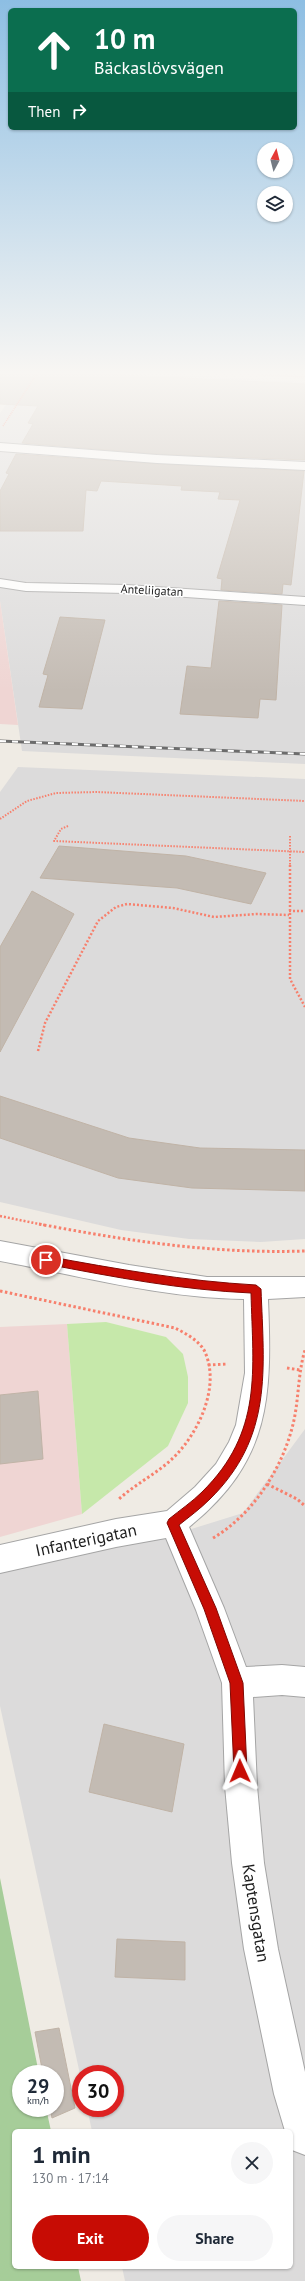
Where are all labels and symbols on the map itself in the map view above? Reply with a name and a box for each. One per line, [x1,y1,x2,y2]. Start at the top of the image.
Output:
north arrow [257,142,293,178]
street label: Anteliigatan [120,581,184,599]
pin [29,1243,63,1277]
street label: Infanterigatan [33,1519,139,1561]
position arrow [219,1750,261,1792]
street label: Kaptensgatan [237,1862,275,1964]
speed limit sign: 30 [72,2065,124,2117]

